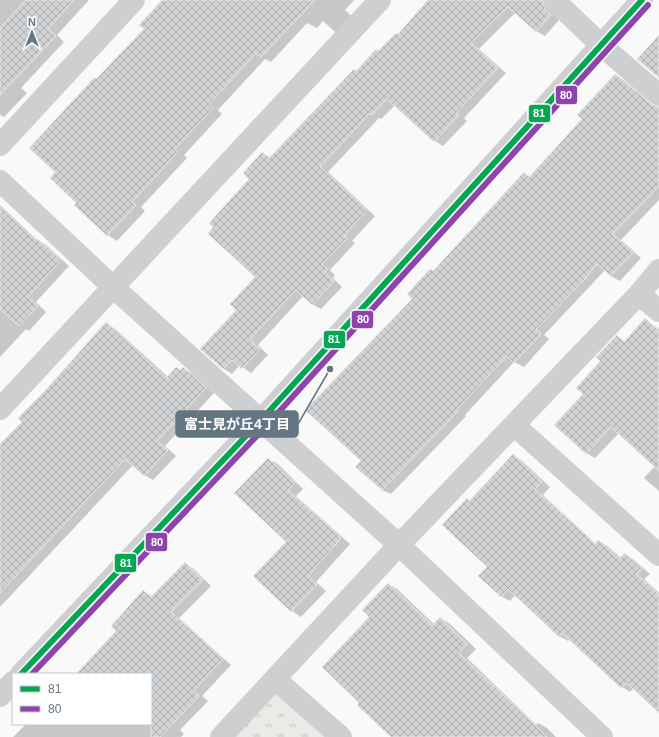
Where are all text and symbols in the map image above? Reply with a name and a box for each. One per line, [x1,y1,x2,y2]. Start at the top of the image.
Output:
north arrow [12,12,52,52]
text: N [28,16,36,28]
line badge: 80 [555,85,578,105]
text: 80 [560,89,572,101]
line badge: 81 [528,104,551,123]
text: 81 [533,107,545,119]
line badge: 80 [351,310,374,329]
text: 80 [357,313,369,325]
line badge: 81 [323,330,346,349]
text: 81 [328,333,340,345]
callout: 富士見が丘4丁目 [176,411,298,437]
text: 富士見が丘4丁目 [184,416,290,432]
line badge: 80 [145,532,168,552]
text: 80 [151,536,163,548]
line badge: 81 [114,553,137,573]
text: 81 [120,557,132,569]
legend [12,673,152,725]
text: 81 [48,682,62,696]
text: 80 [48,702,62,716]

